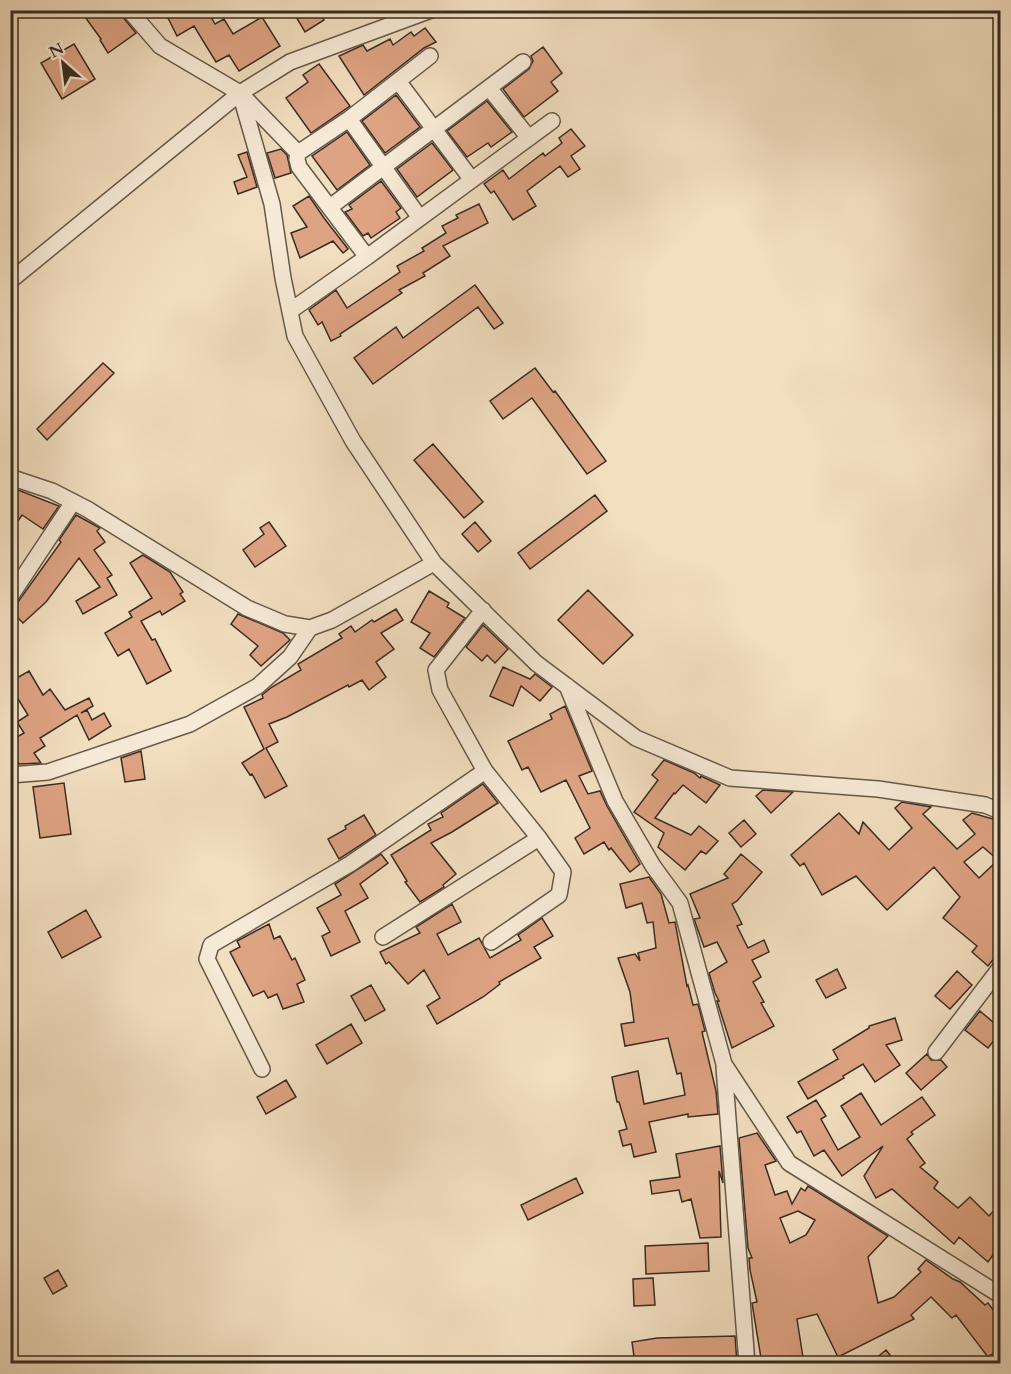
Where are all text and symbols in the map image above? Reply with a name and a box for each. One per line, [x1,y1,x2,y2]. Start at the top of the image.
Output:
north arrow [33,33,93,93]
text: N [45,38,68,64]

